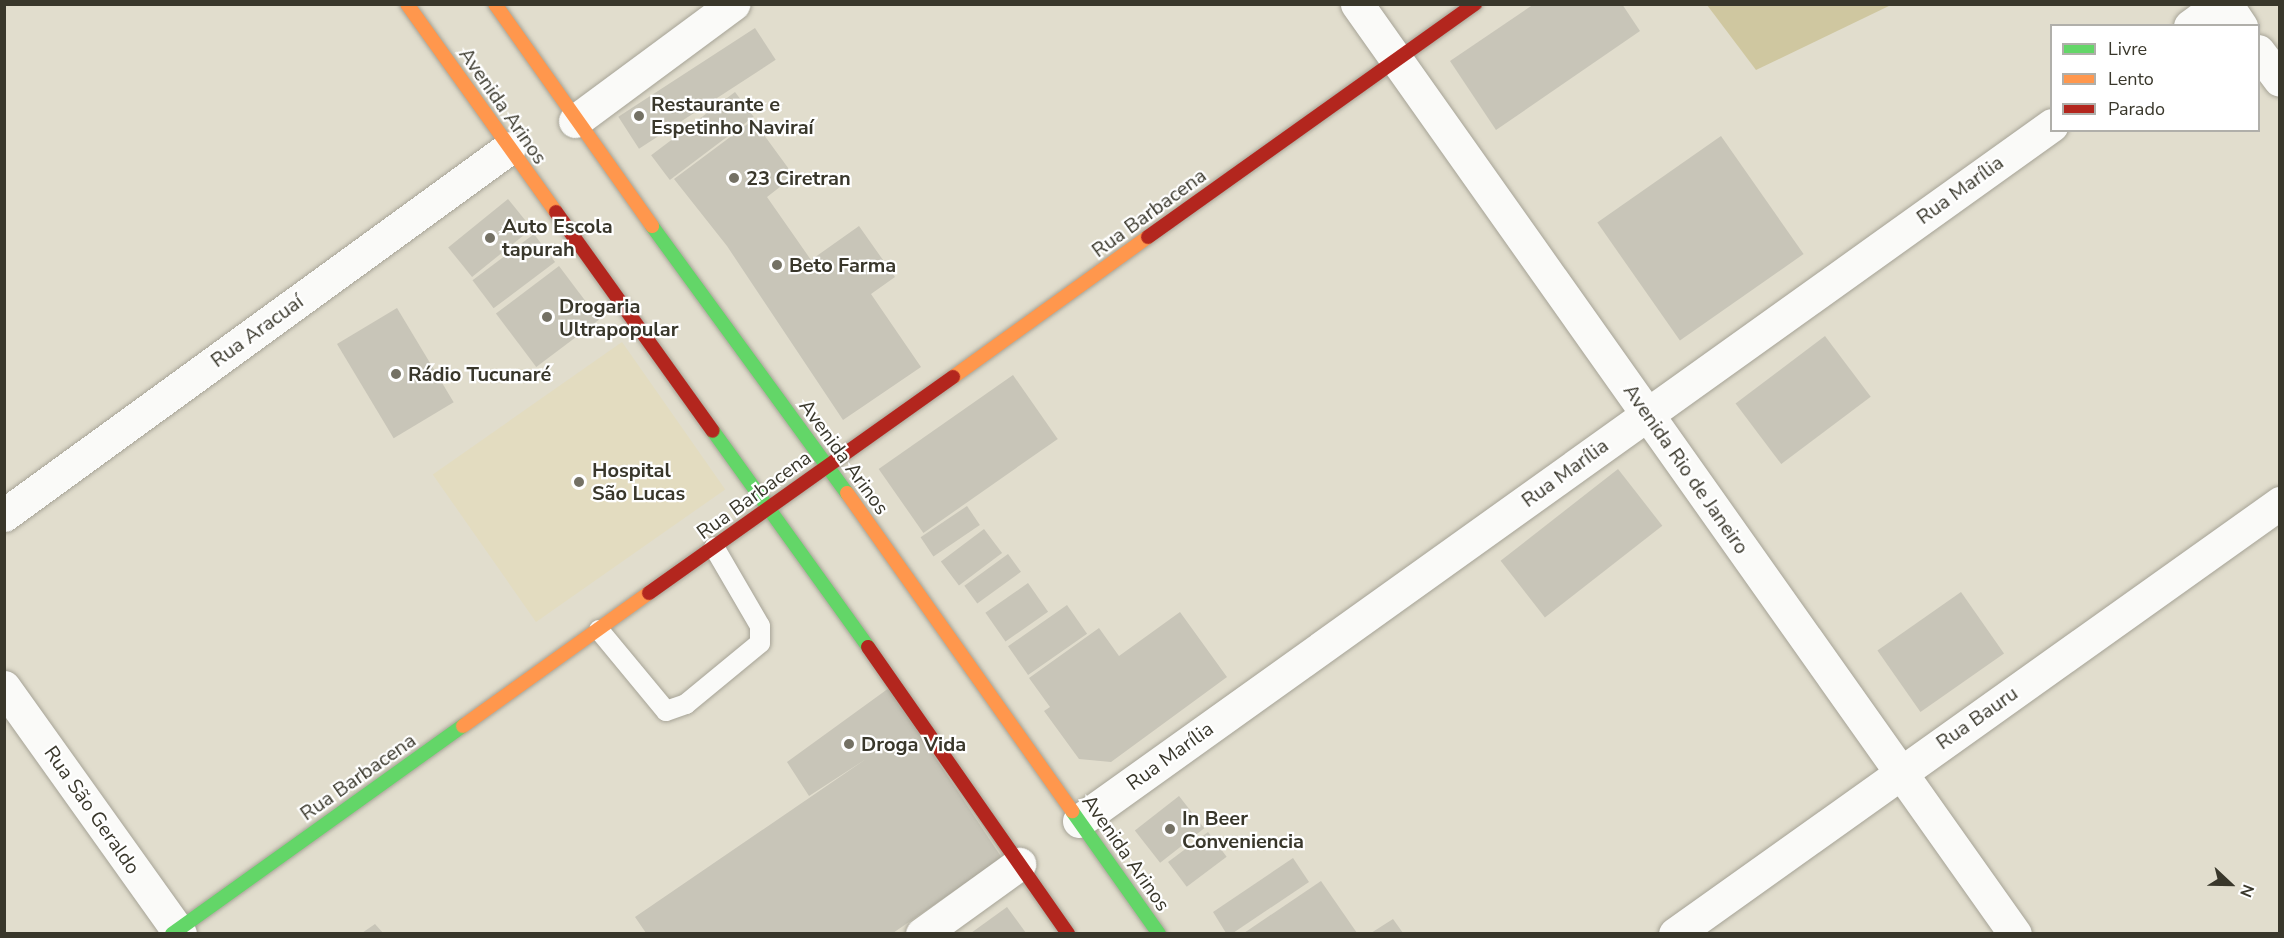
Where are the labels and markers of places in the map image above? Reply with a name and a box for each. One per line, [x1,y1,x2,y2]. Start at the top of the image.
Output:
place label: Restaurante e Espetinho Naviraí [651,92,814,139]
marker: Restaurante e Espetinho Naviraí [632,109,646,123]
place label: 23 Ciretran [746,166,851,190]
marker: 23 Ciretran [727,171,741,185]
place label: Auto Escola tapurah [502,214,613,261]
marker: Auto Escola tapurah [483,231,497,245]
place label: Beto Farma [789,253,896,277]
marker: Beto Farma [770,258,784,272]
place label: Drogaria Ultrapopular [559,294,678,341]
marker: Drogaria Ultrapopular [540,310,554,324]
place label: Rádio Tucunaré [408,362,551,386]
marker: Rádio Tucunaré [389,367,403,381]
place label: Hospital São Lucas [592,458,685,505]
marker: Hospital São Lucas [570,473,588,491]
place label: Droga Vida [861,732,966,756]
marker: Droga Vida [842,737,856,751]
place label: In Beer Conveniencia [1182,806,1304,853]
marker: In Beer Conveniencia [1163,822,1177,836]

